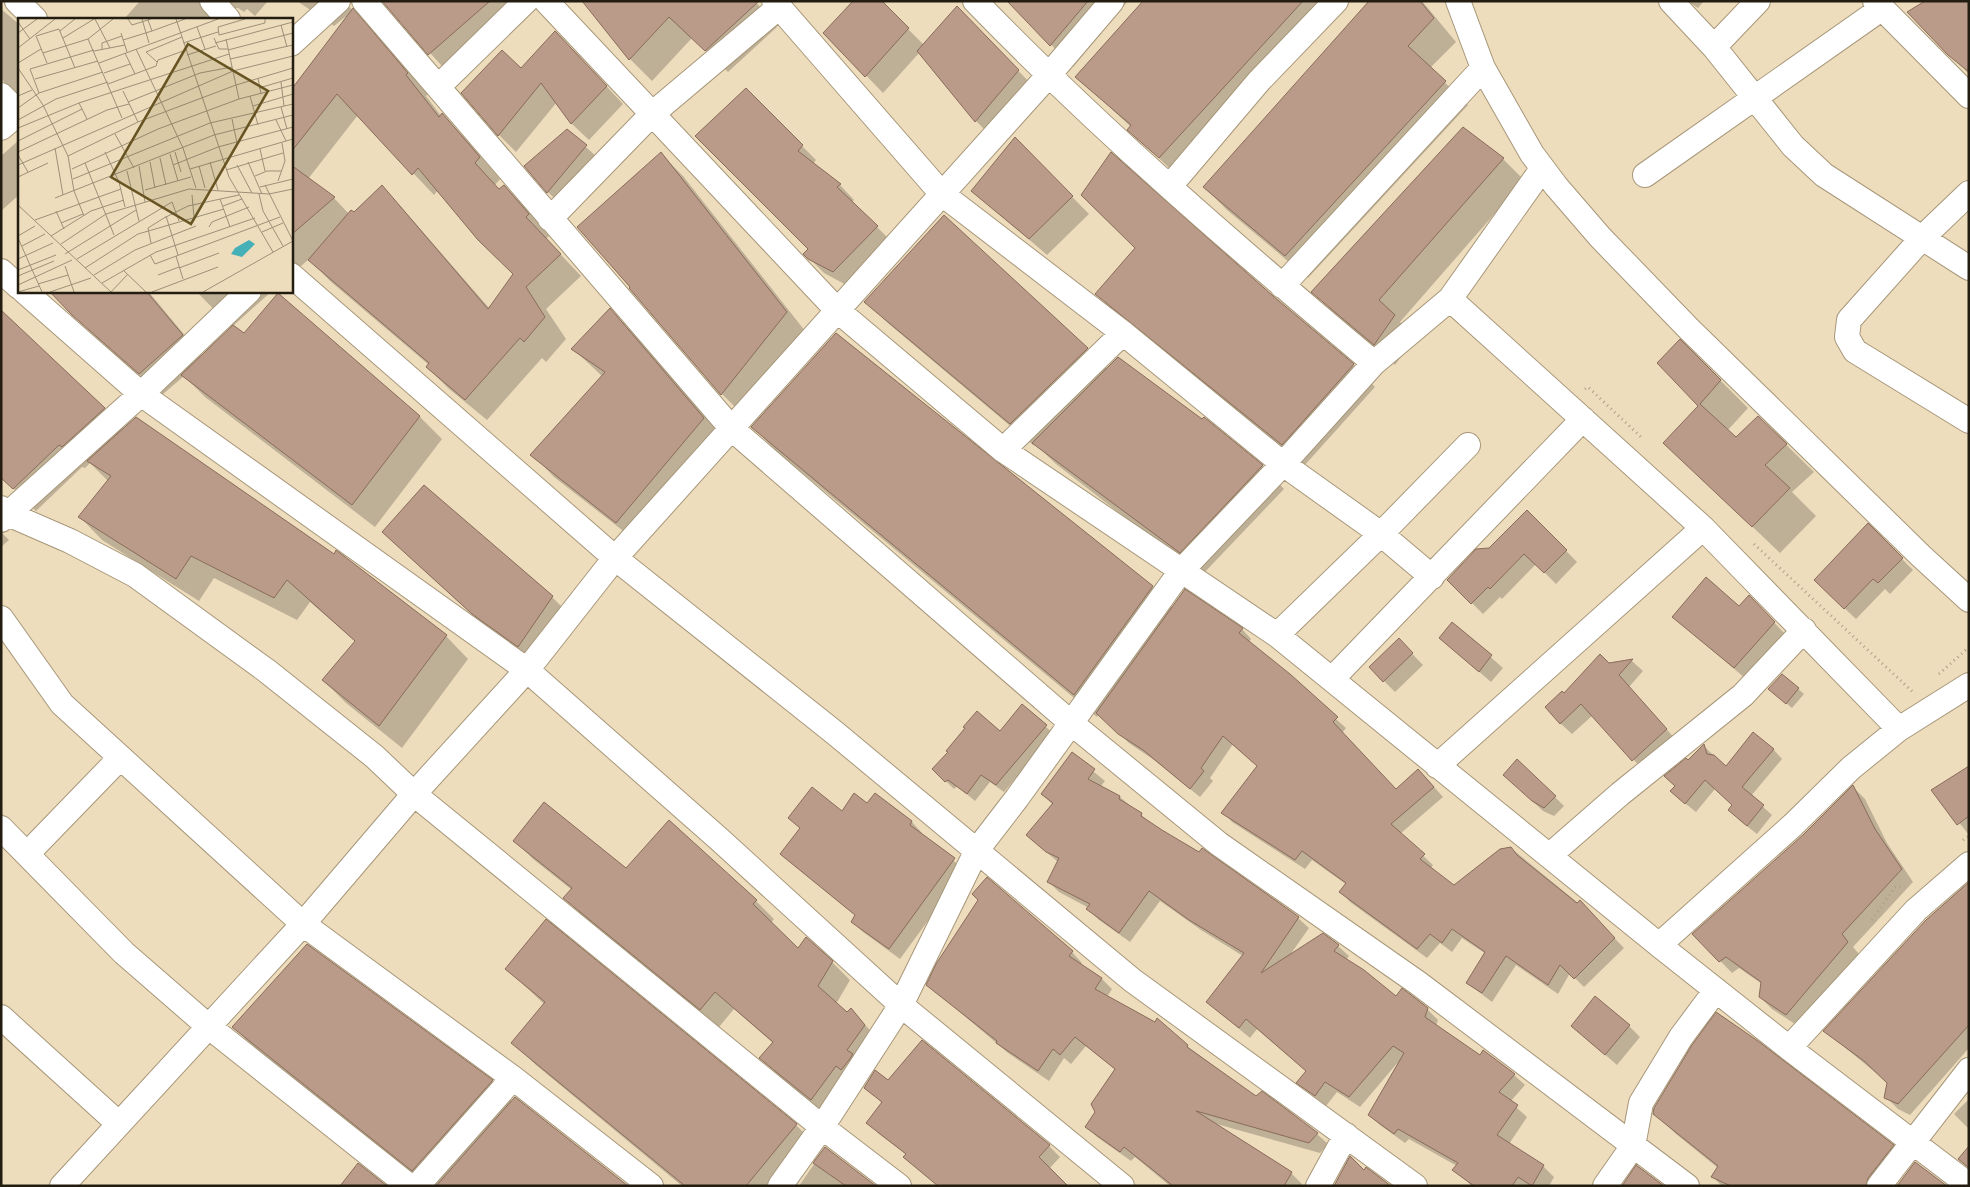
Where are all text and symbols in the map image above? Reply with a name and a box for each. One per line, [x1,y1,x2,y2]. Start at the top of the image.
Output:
inset map [18,18,292,292]

